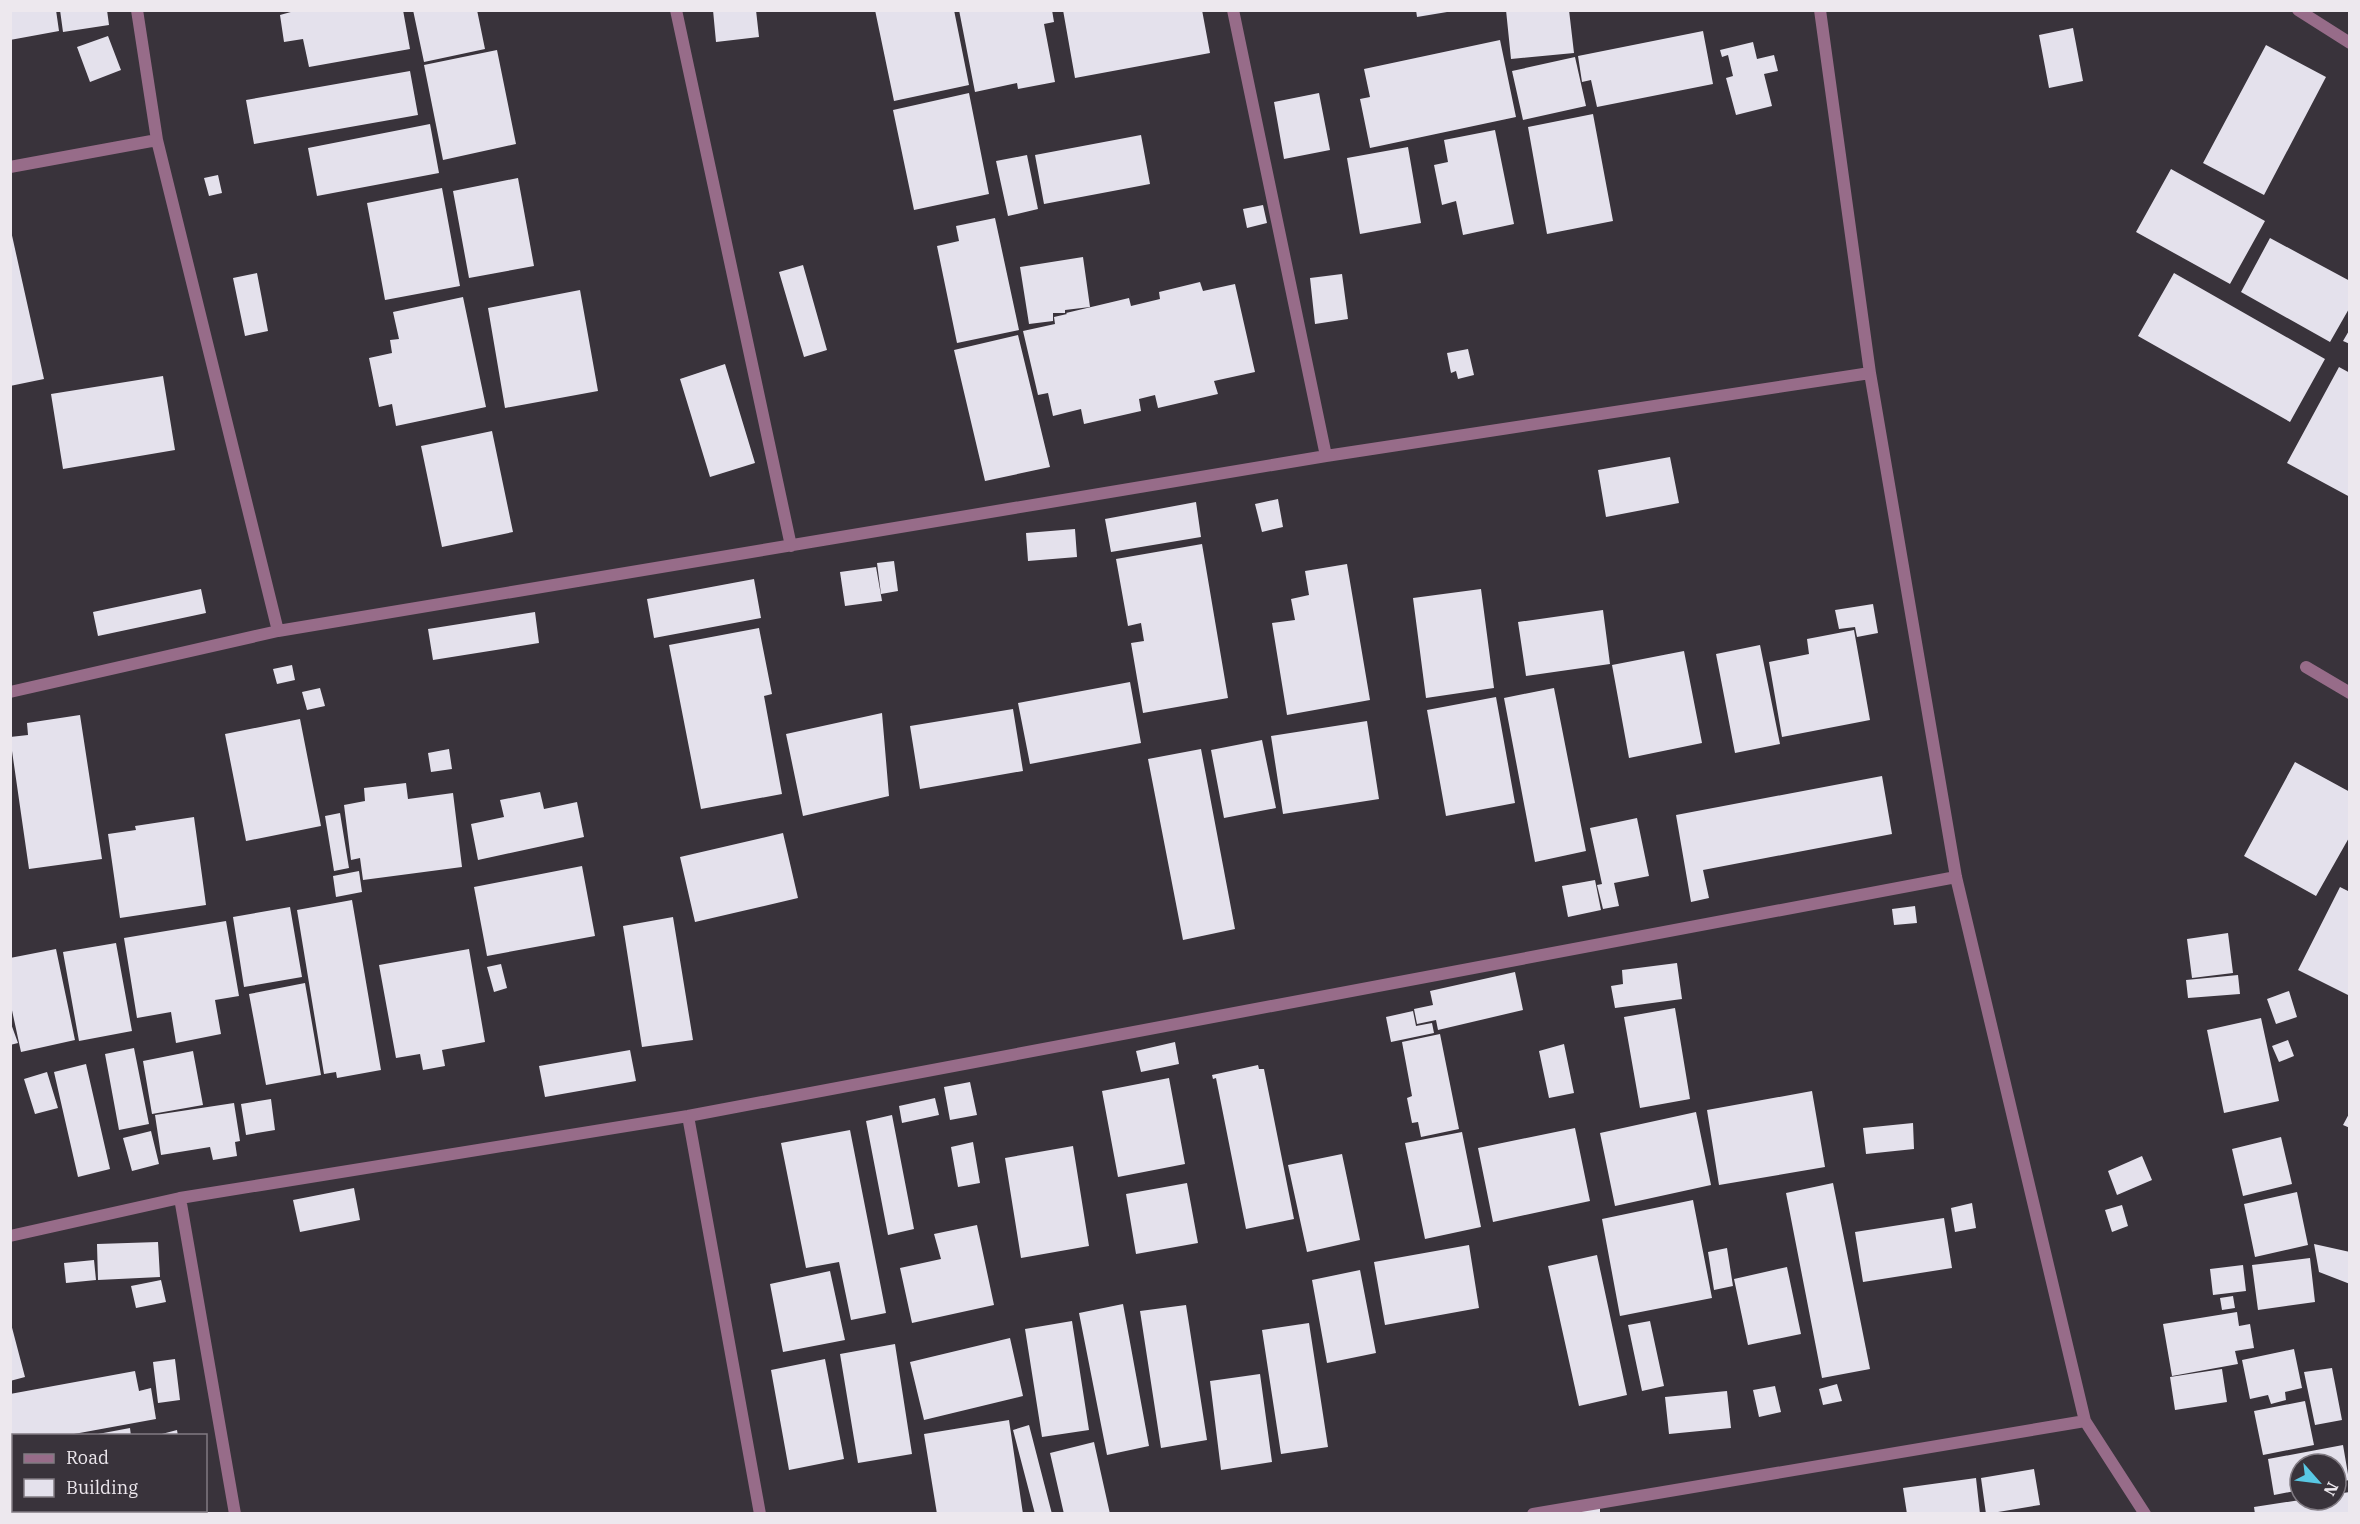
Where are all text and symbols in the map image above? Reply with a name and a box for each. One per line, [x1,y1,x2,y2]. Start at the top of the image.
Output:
legend [12,1434,207,1512]
text: Road [66,1446,109,1469]
north arrow [2288,1452,2348,1512]
text: Building [66,1476,138,1499]
text: N [2319,1479,2343,1499]

